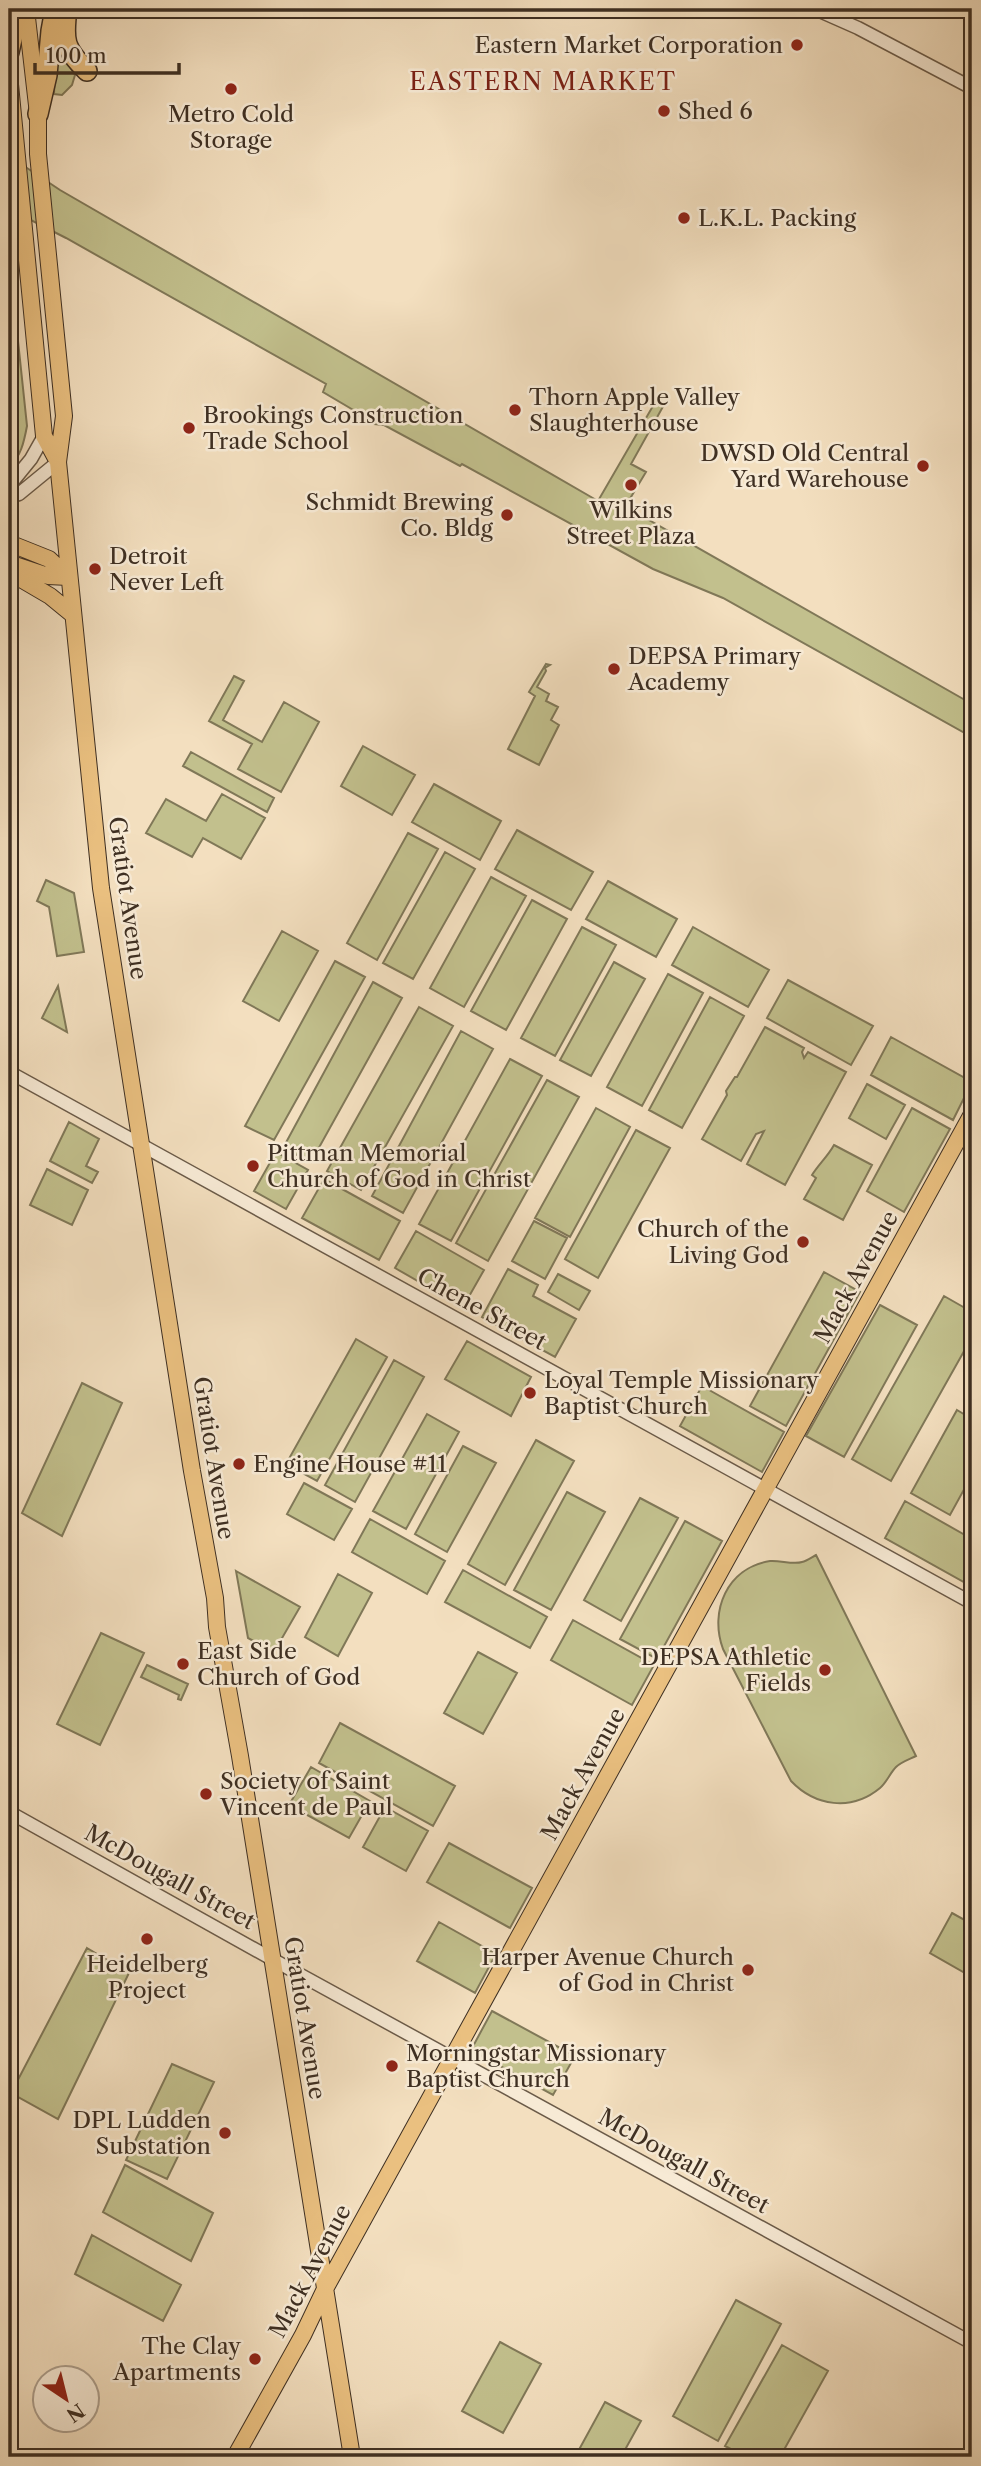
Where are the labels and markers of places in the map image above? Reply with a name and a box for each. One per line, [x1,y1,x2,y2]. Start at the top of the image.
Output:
place label: Eastern Market Corporation [474,31,783,59]
marker: Eastern Market Corporation [789,37,805,53]
marker: Metro Cold Storage [223,81,239,97]
place label: Shed 6 [678,97,753,125]
place label: Metro Cold Storage [168,100,294,154]
marker: Shed 6 [656,103,672,119]
place label: L.K.L. Packing [698,204,857,232]
marker: L.K.L. Packing [676,210,692,226]
place label: Thorn Apple Valley Slaughterhouse [529,383,740,437]
place label: Brookings Construction Trade School [203,401,463,455]
marker: Thorn Apple Valley Slaughterhouse [507,402,523,418]
marker: Brookings Construction Trade School [181,420,197,436]
place label: DWSD Old Central Yard Warehouse [700,439,909,493]
marker: DWSD Old Central Yard Warehouse [915,458,931,474]
marker: Wilkins Street Plaza [623,477,639,493]
place label: Schmidt Brewing Co. Bldg [306,488,494,542]
place label: Wilkins Street Plaza [566,496,697,550]
marker: Schmidt Brewing Co. Bldg [499,507,515,523]
place label: Detroit Never Left [109,542,224,596]
marker: Detroit Never Left [87,561,103,577]
place label: DEPSA Primary Academy [627,642,801,696]
marker: DEPSA Primary Academy [606,661,622,677]
place label: Pittman Memorial Church of God in Christ [267,1139,531,1193]
marker: Pittman Memorial Church of God in Christ [245,1158,261,1174]
place label: Church of the Living God [637,1215,789,1269]
marker: Church of the Living God [795,1234,811,1250]
place label: Loyal Temple Missionary Baptist Church [544,1366,819,1420]
marker: Loyal Temple Missionary Baptist Church [522,1385,538,1401]
place label: Engine House #11 [253,1450,447,1478]
marker: Engine House #11 [231,1456,247,1472]
place label: East Side Church of God [197,1637,360,1691]
place label: DEPSA Athletic Fields [641,1643,811,1697]
marker: East Side Church of God [175,1656,191,1672]
marker: DEPSA Athletic Fields [817,1662,833,1678]
place label: Society of Saint Vincent de Paul [219,1767,393,1821]
marker: Society of Saint Vincent de Paul [198,1786,214,1802]
marker: Heidelberg Project [139,1931,155,1947]
place label: Harper Avenue Church of God in Christ [481,1943,734,1997]
place label: Heidelberg Project [86,1950,208,2004]
marker: Harper Avenue Church of God in Christ [740,1962,756,1978]
place label: Morningstar Missionary Baptist Church [406,2039,666,2093]
marker: Morningstar Missionary Baptist Church [384,2058,400,2074]
place label: DPL Ludden Substation [72,2106,211,2160]
marker: DPL Ludden Substation [217,2125,233,2141]
place label: The Clay Apartments [112,2332,241,2386]
marker: The Clay Apartments [247,2351,263,2367]

